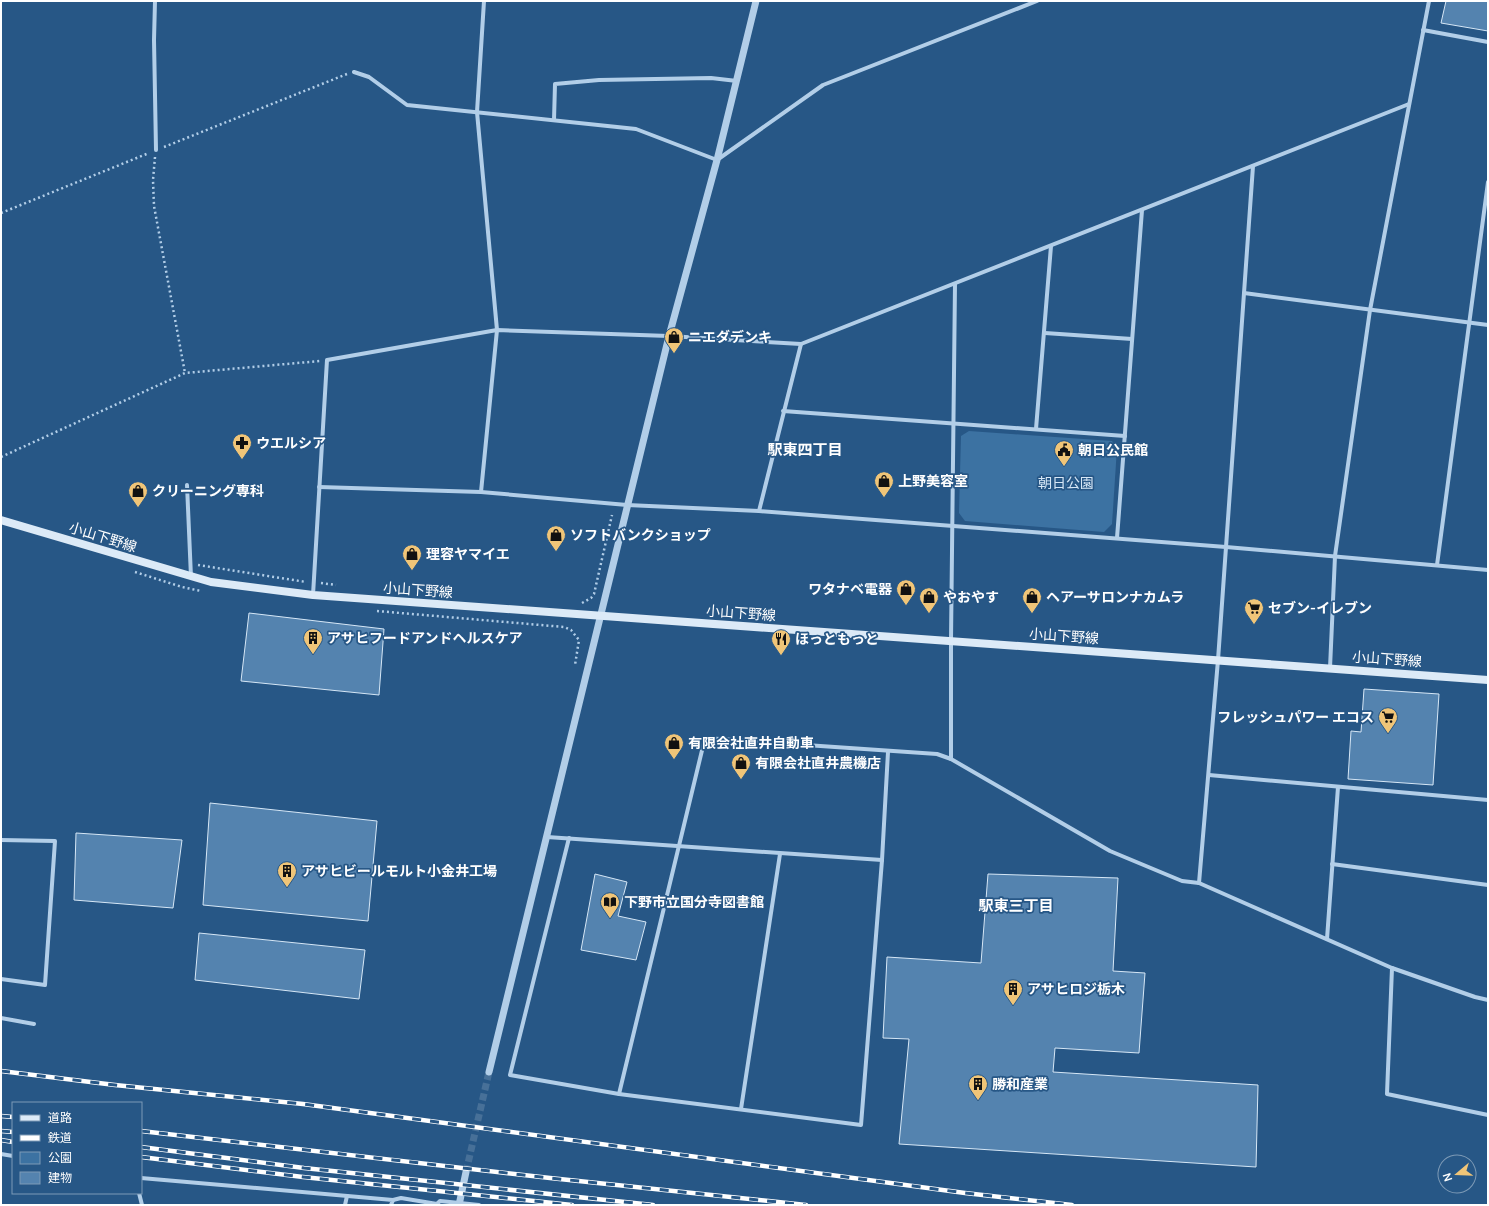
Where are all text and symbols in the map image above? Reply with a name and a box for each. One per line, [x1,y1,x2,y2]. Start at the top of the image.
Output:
shop icon: ニエダデンキ [663,326,685,354]
place label: ニエダデンキ [688,327,772,346]
pharmacy icon: ウエルシア [231,432,253,460]
place label: ウエルシア [256,433,326,452]
district label: 駅東四丁目 [767,439,843,460]
public building icon: 朝日公民館 [1053,439,1075,467]
place label: 朝日公民館 [1078,440,1148,459]
shop icon: 上野美容室 [873,470,895,498]
place label: 上野美容室 [898,471,968,490]
park label: 朝日公園 [1038,473,1094,492]
shop icon: クリーニング専科 [127,480,149,508]
place label: クリーニング専科 [152,481,264,500]
street label: 小山下野線 [67,517,139,556]
shop icon: ソフトバンクショップ [545,524,567,552]
place label: ソフトバンクショップ [570,525,711,544]
shop icon: 理容ヤマイエ [401,543,423,571]
place label: 理容ヤマイエ [426,544,510,563]
street label: 小山下野線 [382,578,454,601]
shop icon: ワタナベ電器 [895,578,917,606]
place label: ワタナベ電器 [808,579,893,598]
shop icon: やおやす [918,586,940,614]
shop icon: ヘアーサロンナカムラ [1021,586,1043,614]
place label: やおやす [943,587,999,606]
place label: ヘアーサロンナカムラ [1046,587,1184,606]
supermarket icon: セブン-イレブン [1243,597,1265,625]
place label: セブン-イレブン [1268,598,1372,617]
street label: 小山下野線 [705,601,777,624]
street label: 小山下野線 [1028,624,1100,647]
building icon: アサヒフードアンドヘルスケア [302,627,324,655]
place label: アサヒフードアンドヘルスケア [327,628,522,647]
restaurant icon: ほっともっと [770,628,792,656]
place label: ほっともっと [795,629,879,648]
street label: 小山下野線 [1351,647,1423,670]
supermarket icon: フレッシュパワー エコス [1377,706,1399,734]
place label: フレッシュパワー エコス [1217,707,1374,726]
shop icon: 有限会社直井自動車 [663,732,685,760]
place label: 有限会社直井自動車 [688,733,814,752]
shop icon: 有限会社直井農機店 [730,752,752,780]
place label: 有限会社直井農機店 [755,753,881,772]
building icon: アサヒビールモルト小金井工場 [276,860,298,888]
place label: アサヒビールモルト小金井工場 [301,861,497,880]
library icon: 下野市立国分寺図書館 [599,891,621,919]
place label: 下野市立国分寺図書館 [624,892,764,911]
district label: 駅東三丁目 [978,895,1054,916]
building icon: アサヒロジ栃木 [1002,978,1024,1006]
place label: アサヒロジ栃木 [1027,979,1125,998]
building icon: 勝和産業 [967,1073,989,1101]
place label: 勝和産業 [992,1074,1048,1093]
legend [12,1102,142,1194]
text: 道路 [48,1109,72,1126]
text: 鉄道 [48,1129,72,1146]
text: 公園 [48,1149,72,1166]
north arrow [1437,1154,1477,1194]
text: 建物 [48,1169,72,1186]
text: N [1439,1171,1455,1184]

